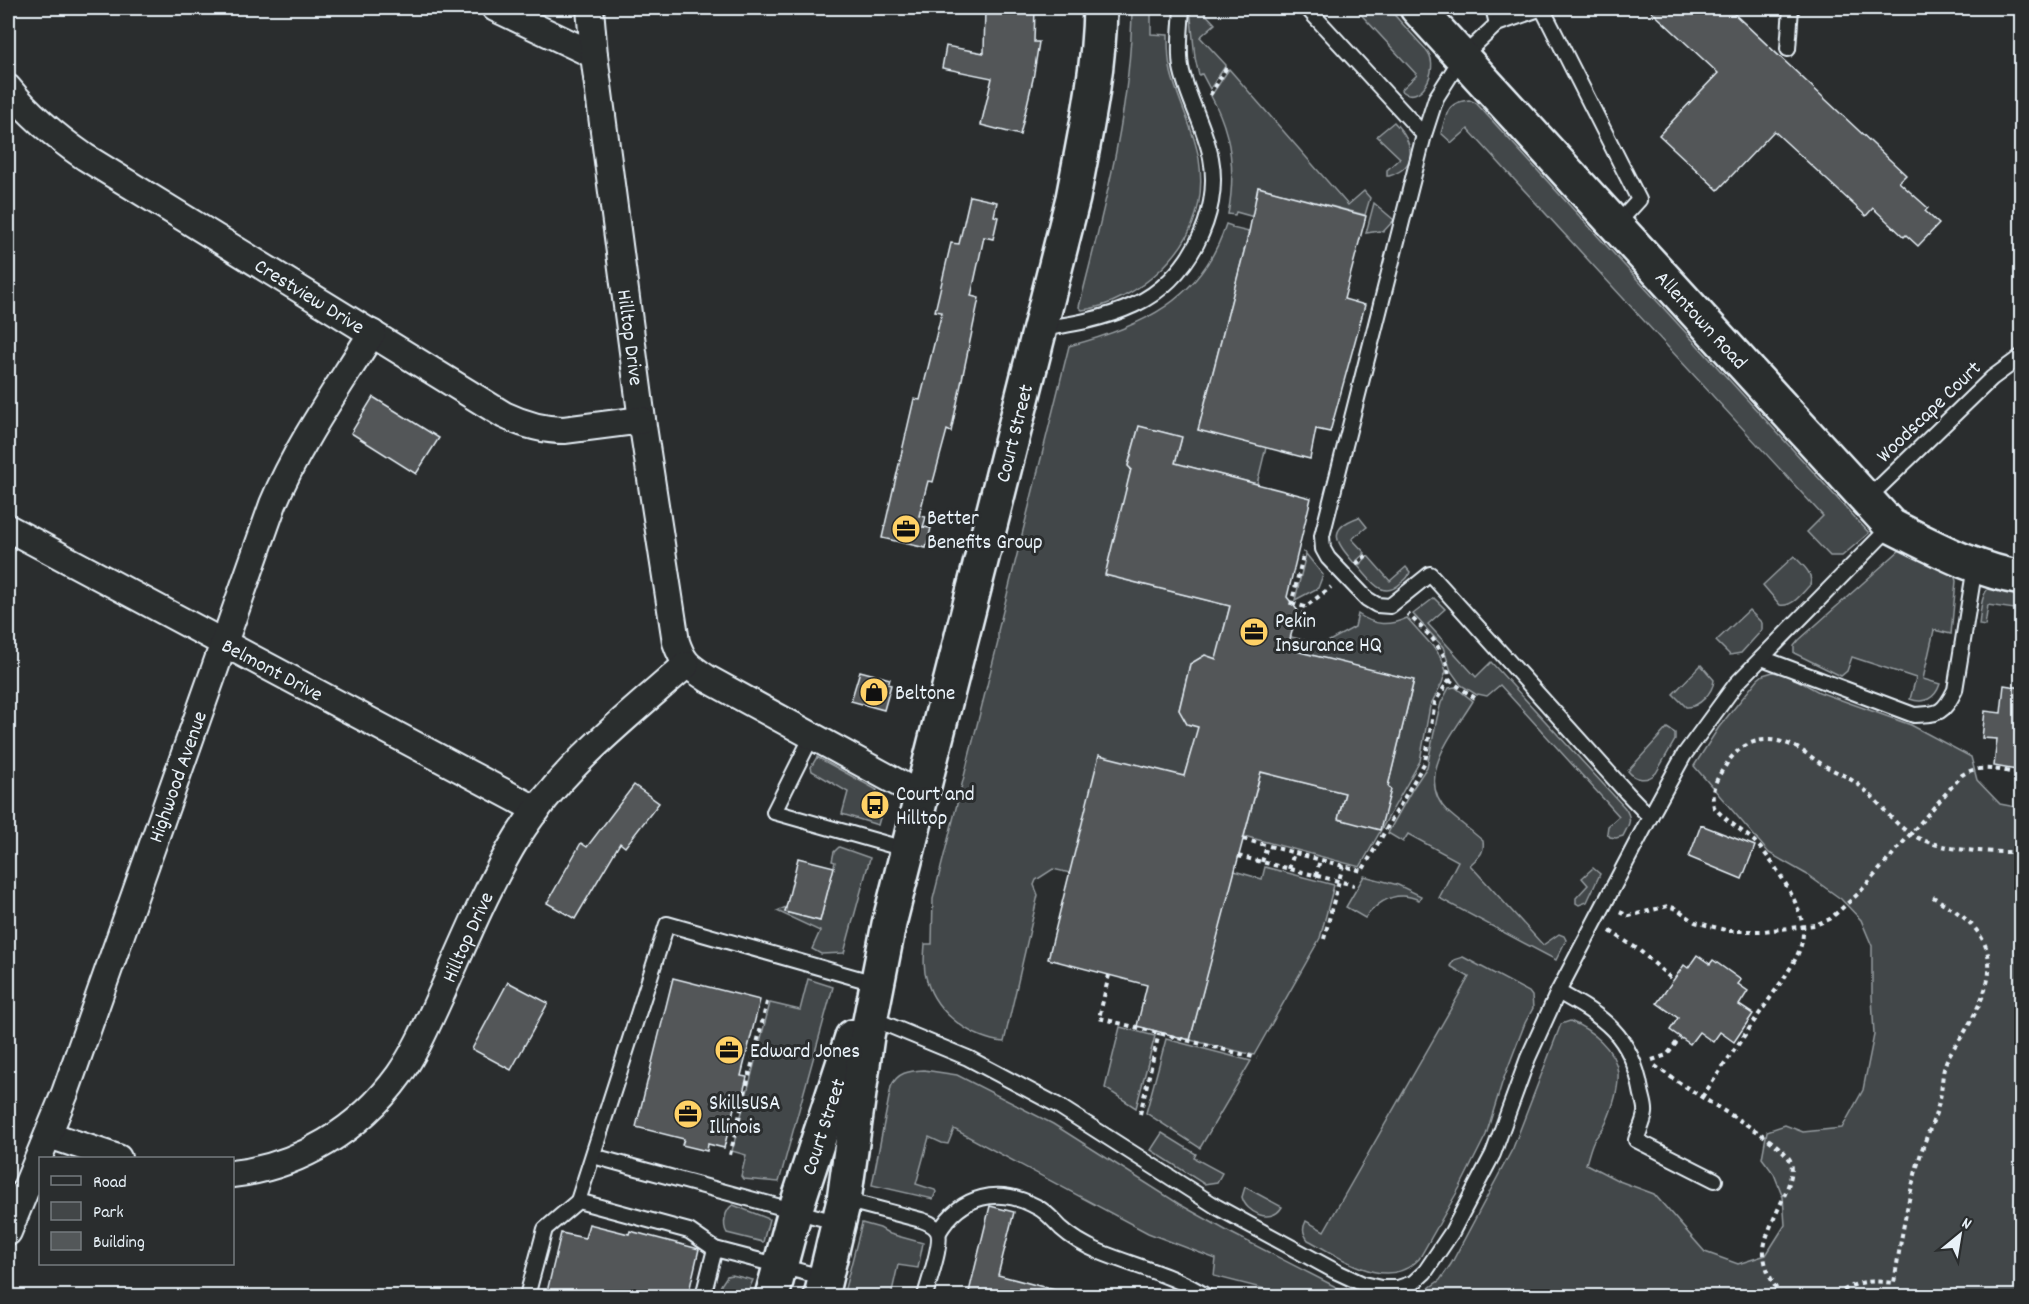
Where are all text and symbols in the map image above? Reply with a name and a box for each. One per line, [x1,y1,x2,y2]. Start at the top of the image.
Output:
street label: Crestview Drive [247,253,369,344]
street label: Allentown Road [1646,265,1753,378]
street label: Hilltop Drive [607,288,649,388]
street label: Woodscape Court [1871,355,1990,471]
street label: Court Street [990,381,1043,486]
place label: Better Benefits Group [927,505,1043,559]
office icon: Better Benefits Group [890,513,922,545]
place label: Pekin Insurance HQ [1275,608,1382,662]
office icon: Pekin Insurance HQ [1238,616,1270,648]
street label: Belmont Drive [215,632,327,711]
shop icon: Beltone [858,676,890,708]
place label: Beltone [895,680,955,710]
street label: Highwood Avenue [143,707,217,847]
place label: Court and Hilltop [896,781,975,835]
bus stop icon: Court and Hilltop [859,789,891,821]
street label: Hilltop Drive [436,888,503,988]
office icon: Edward Jones [713,1034,745,1066]
place label: Edward Jones [750,1038,860,1068]
street label: Court Street [796,1075,855,1180]
place label: SkillsUSA Illinois [709,1090,780,1144]
office icon: SkillsUSA Illinois [672,1098,704,1130]
legend [39,1157,234,1265]
text: Road [93,1171,127,1196]
text: Park [93,1201,124,1226]
north arrow [1930,1205,1990,1265]
text: N [1957,1212,1976,1236]
text: Building [93,1231,145,1256]

